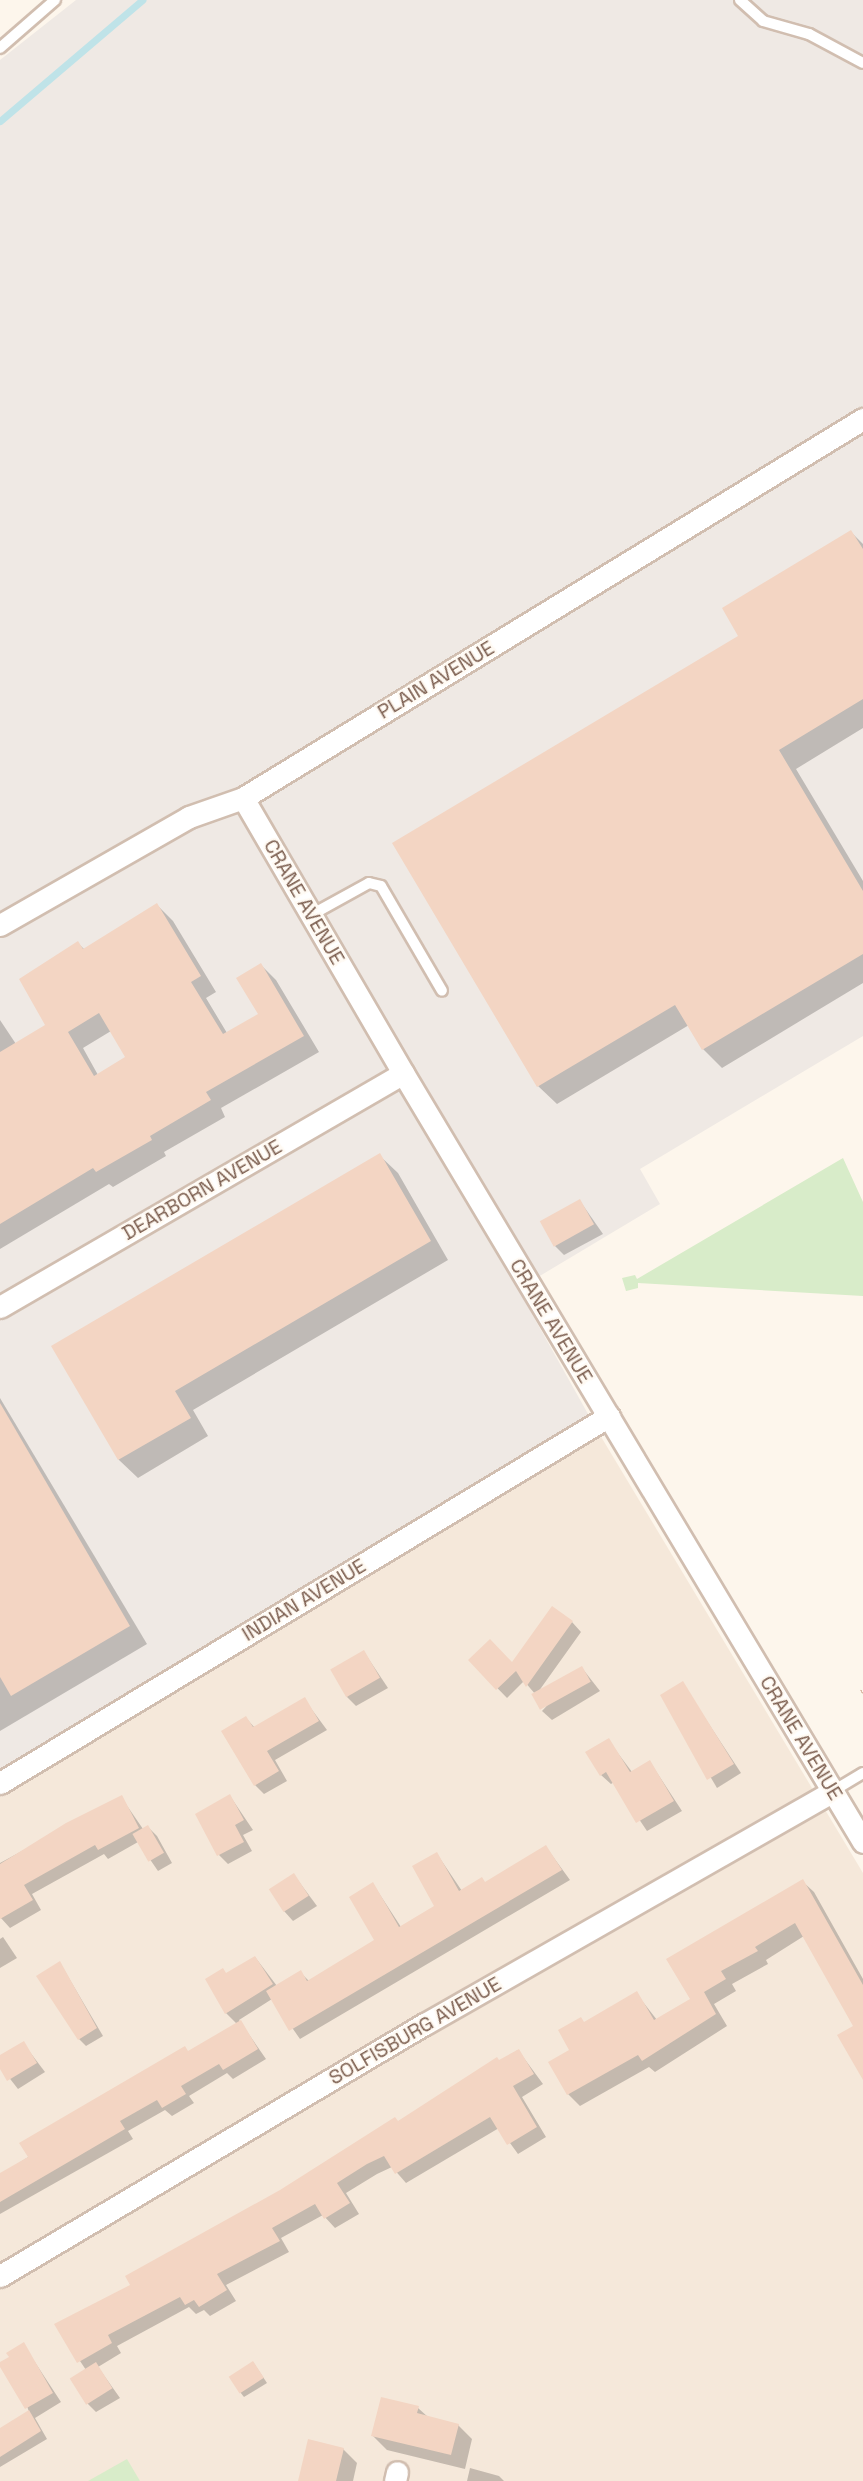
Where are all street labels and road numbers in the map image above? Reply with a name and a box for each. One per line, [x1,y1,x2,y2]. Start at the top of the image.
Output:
street label: PLAIN AVENUE [373,636,499,724]
street label: CRANE AVENUE [258,835,350,969]
street label: DEARBORN AVENUE [118,1134,286,1246]
street label: CRANE AVENUE [504,1254,598,1388]
street label: INDIAN AVENUE [238,1554,370,1646]
street label: CRANE AVENUE [754,1671,848,1805]
street label: SOLFISBURG AVENUE [325,1972,505,2090]

